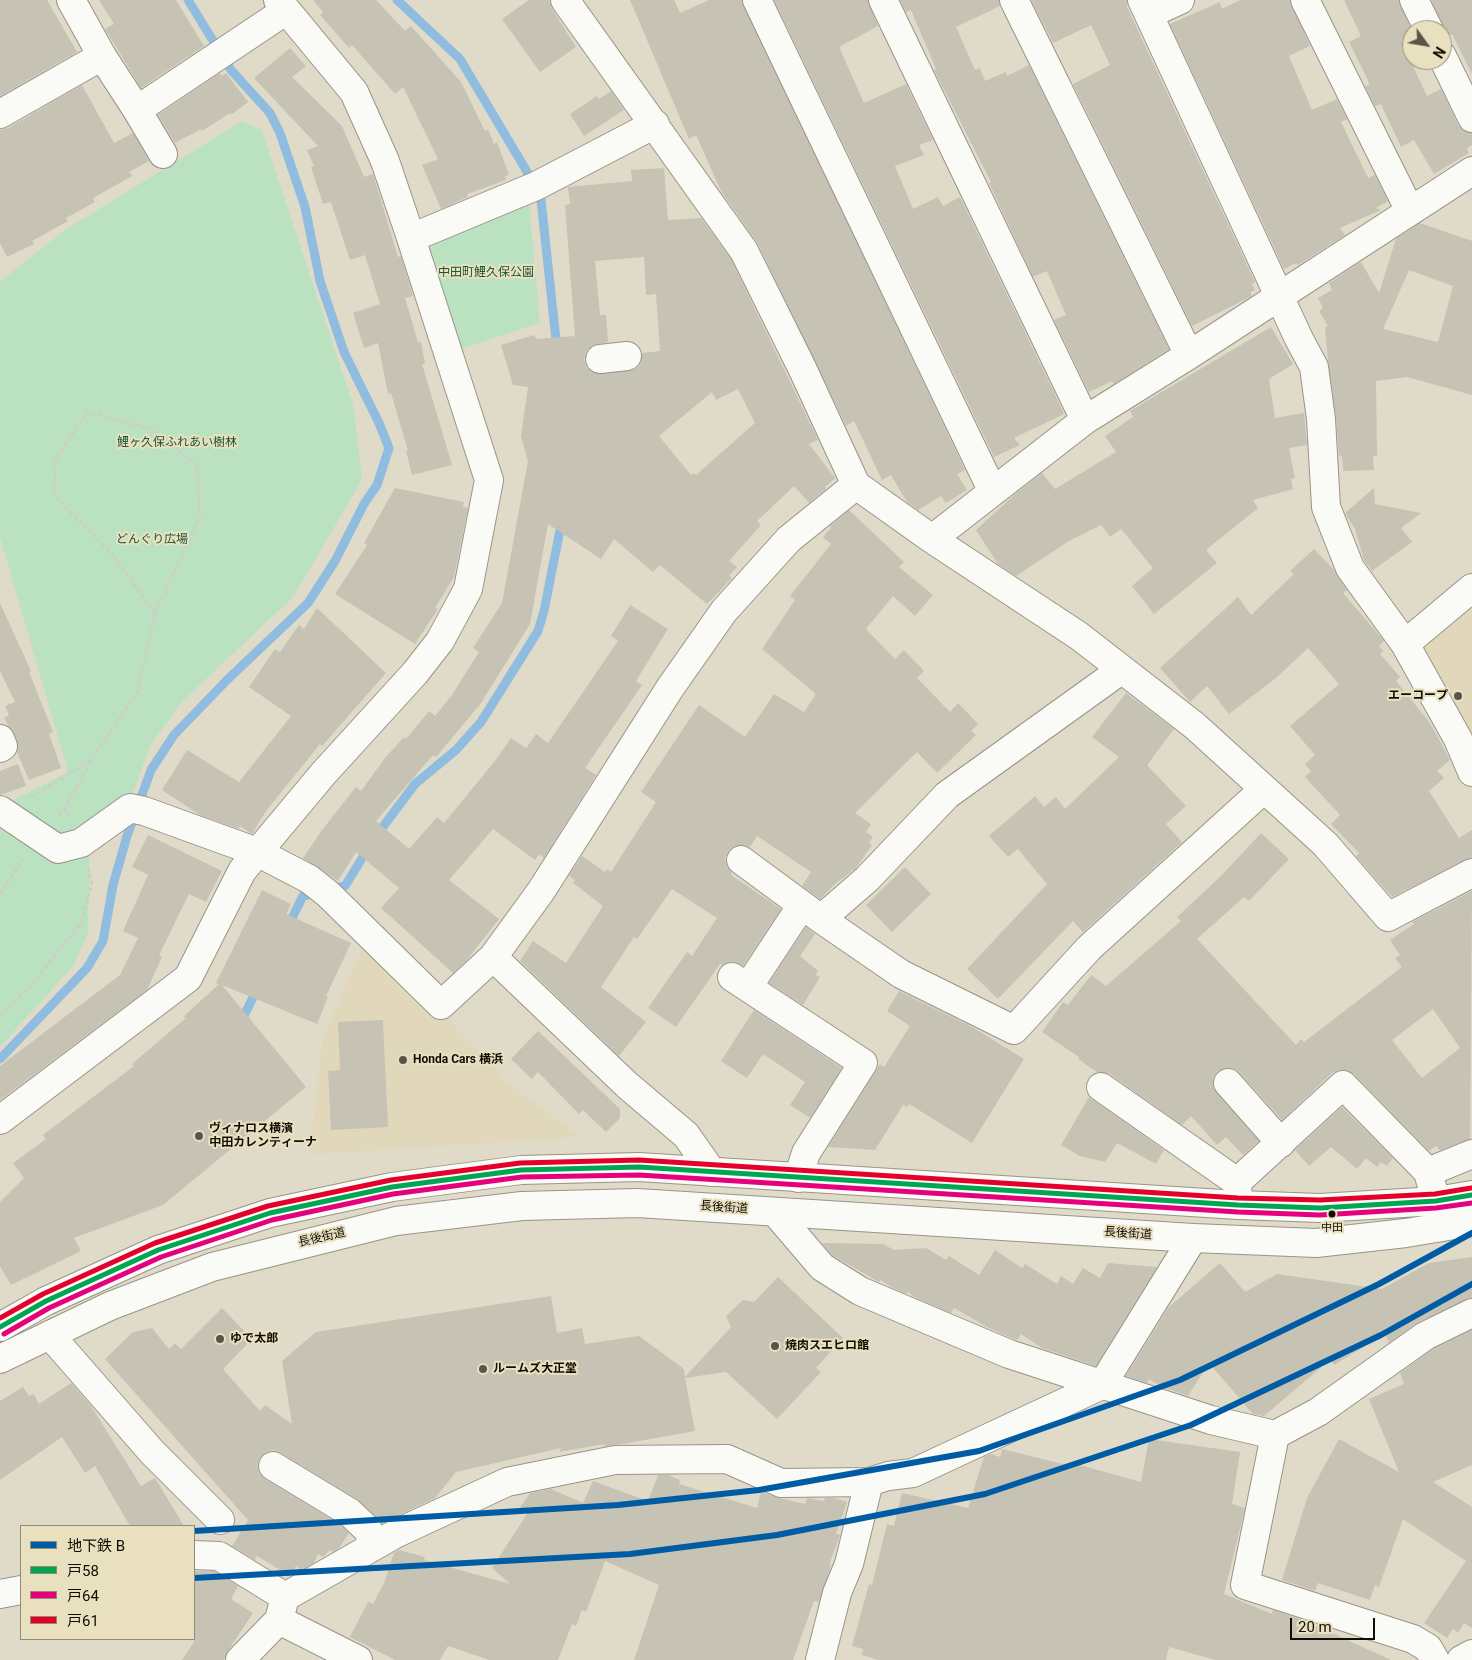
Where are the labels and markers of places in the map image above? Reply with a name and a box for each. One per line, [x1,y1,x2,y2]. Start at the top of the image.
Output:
place label: エーコープ [1388,689,1448,703]
marker: エーコープ [1452,690,1464,702]
place label: Honda Cars 横浜 [413,1053,503,1067]
marker: Honda Cars 横浜 [397,1054,409,1066]
place label: ヴィナロス横濱 中田カレンティーナ [209,1122,317,1150]
marker: ヴィナロス横濱 中田カレンティーナ [193,1130,205,1142]
marker: 中田 [1327,1209,1337,1219]
place label: 中田 [1321,1221,1343,1235]
place label: ゆで太郎 [230,1332,278,1346]
marker: ゆで太郎 [214,1333,226,1345]
place label: 焼肉スエヒロ館 [785,1339,869,1353]
marker: 焼肉スエヒロ館 [769,1340,781,1352]
place label: ルームズ大正堂 [493,1362,577,1376]
marker: ルームズ大正堂 [477,1363,489,1375]

